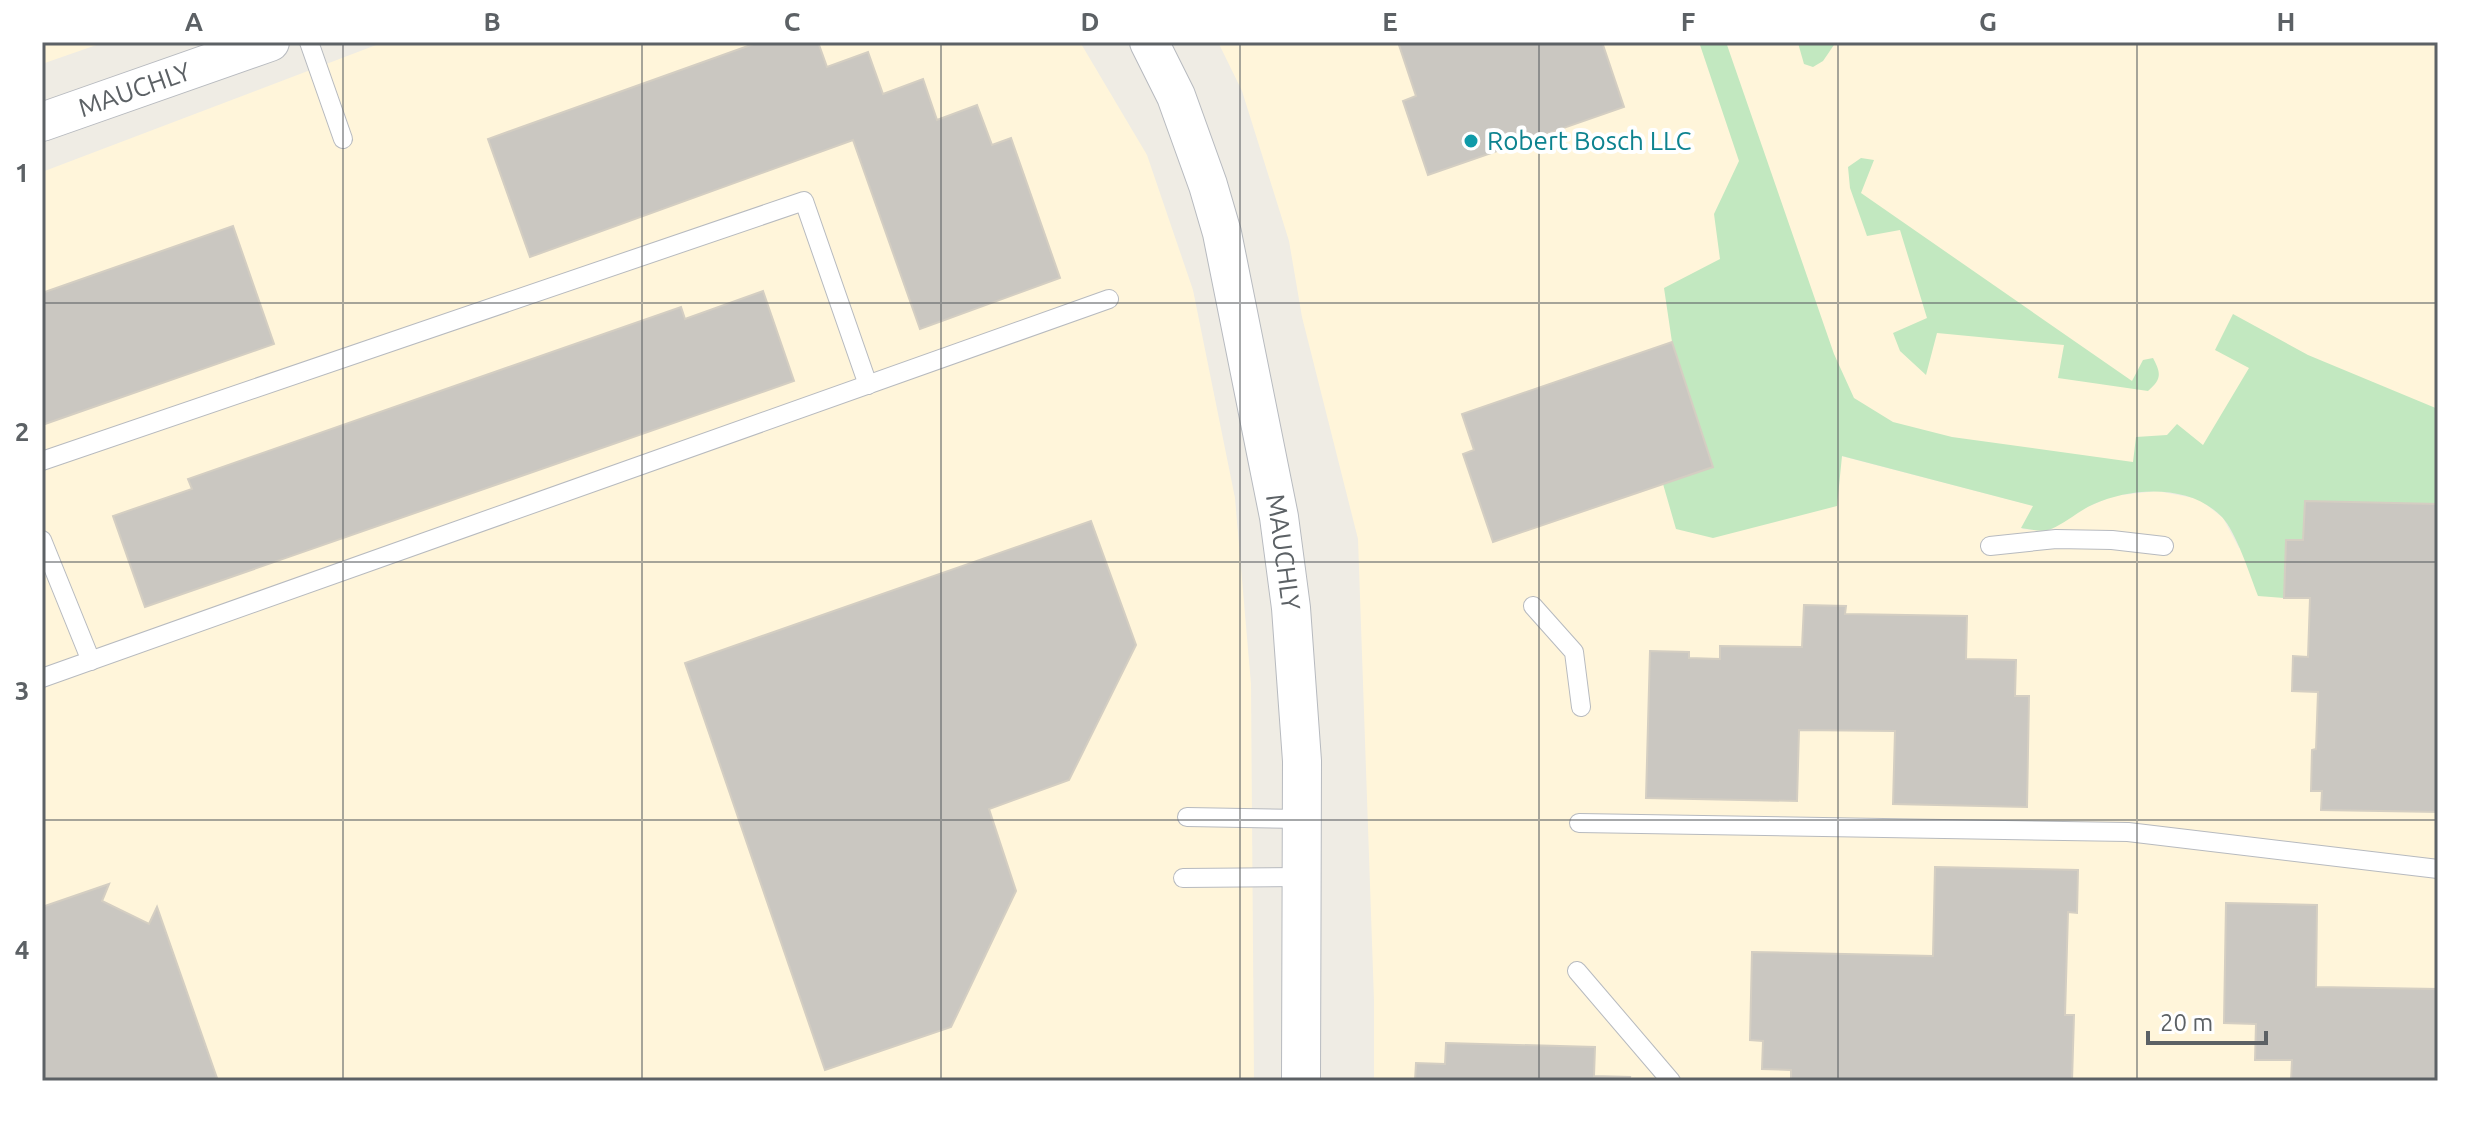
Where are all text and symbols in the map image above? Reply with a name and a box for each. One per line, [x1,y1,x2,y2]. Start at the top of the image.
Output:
text: A [185,7,204,36]
text: B [483,7,501,36]
text: C [784,7,801,36]
text: D [1081,7,1099,36]
text: E [1382,7,1398,36]
text: F [1681,7,1695,36]
text: G [1979,7,1997,36]
text: H [2277,7,2295,36]
street label: MAUCHLY [74,56,194,122]
place label: Robert Bosch LLC [1487,126,1691,155]
marker: Robert Bosch LLC [1462,132,1480,150]
text: 1 [15,158,29,187]
text: 2 [15,417,29,446]
street label: MAUCHLY [1261,491,1306,612]
text: 3 [15,676,29,705]
text: 4 [15,935,29,964]
scale bar [2148,995,2266,1045]
text: 20 m [2160,1009,2213,1036]

